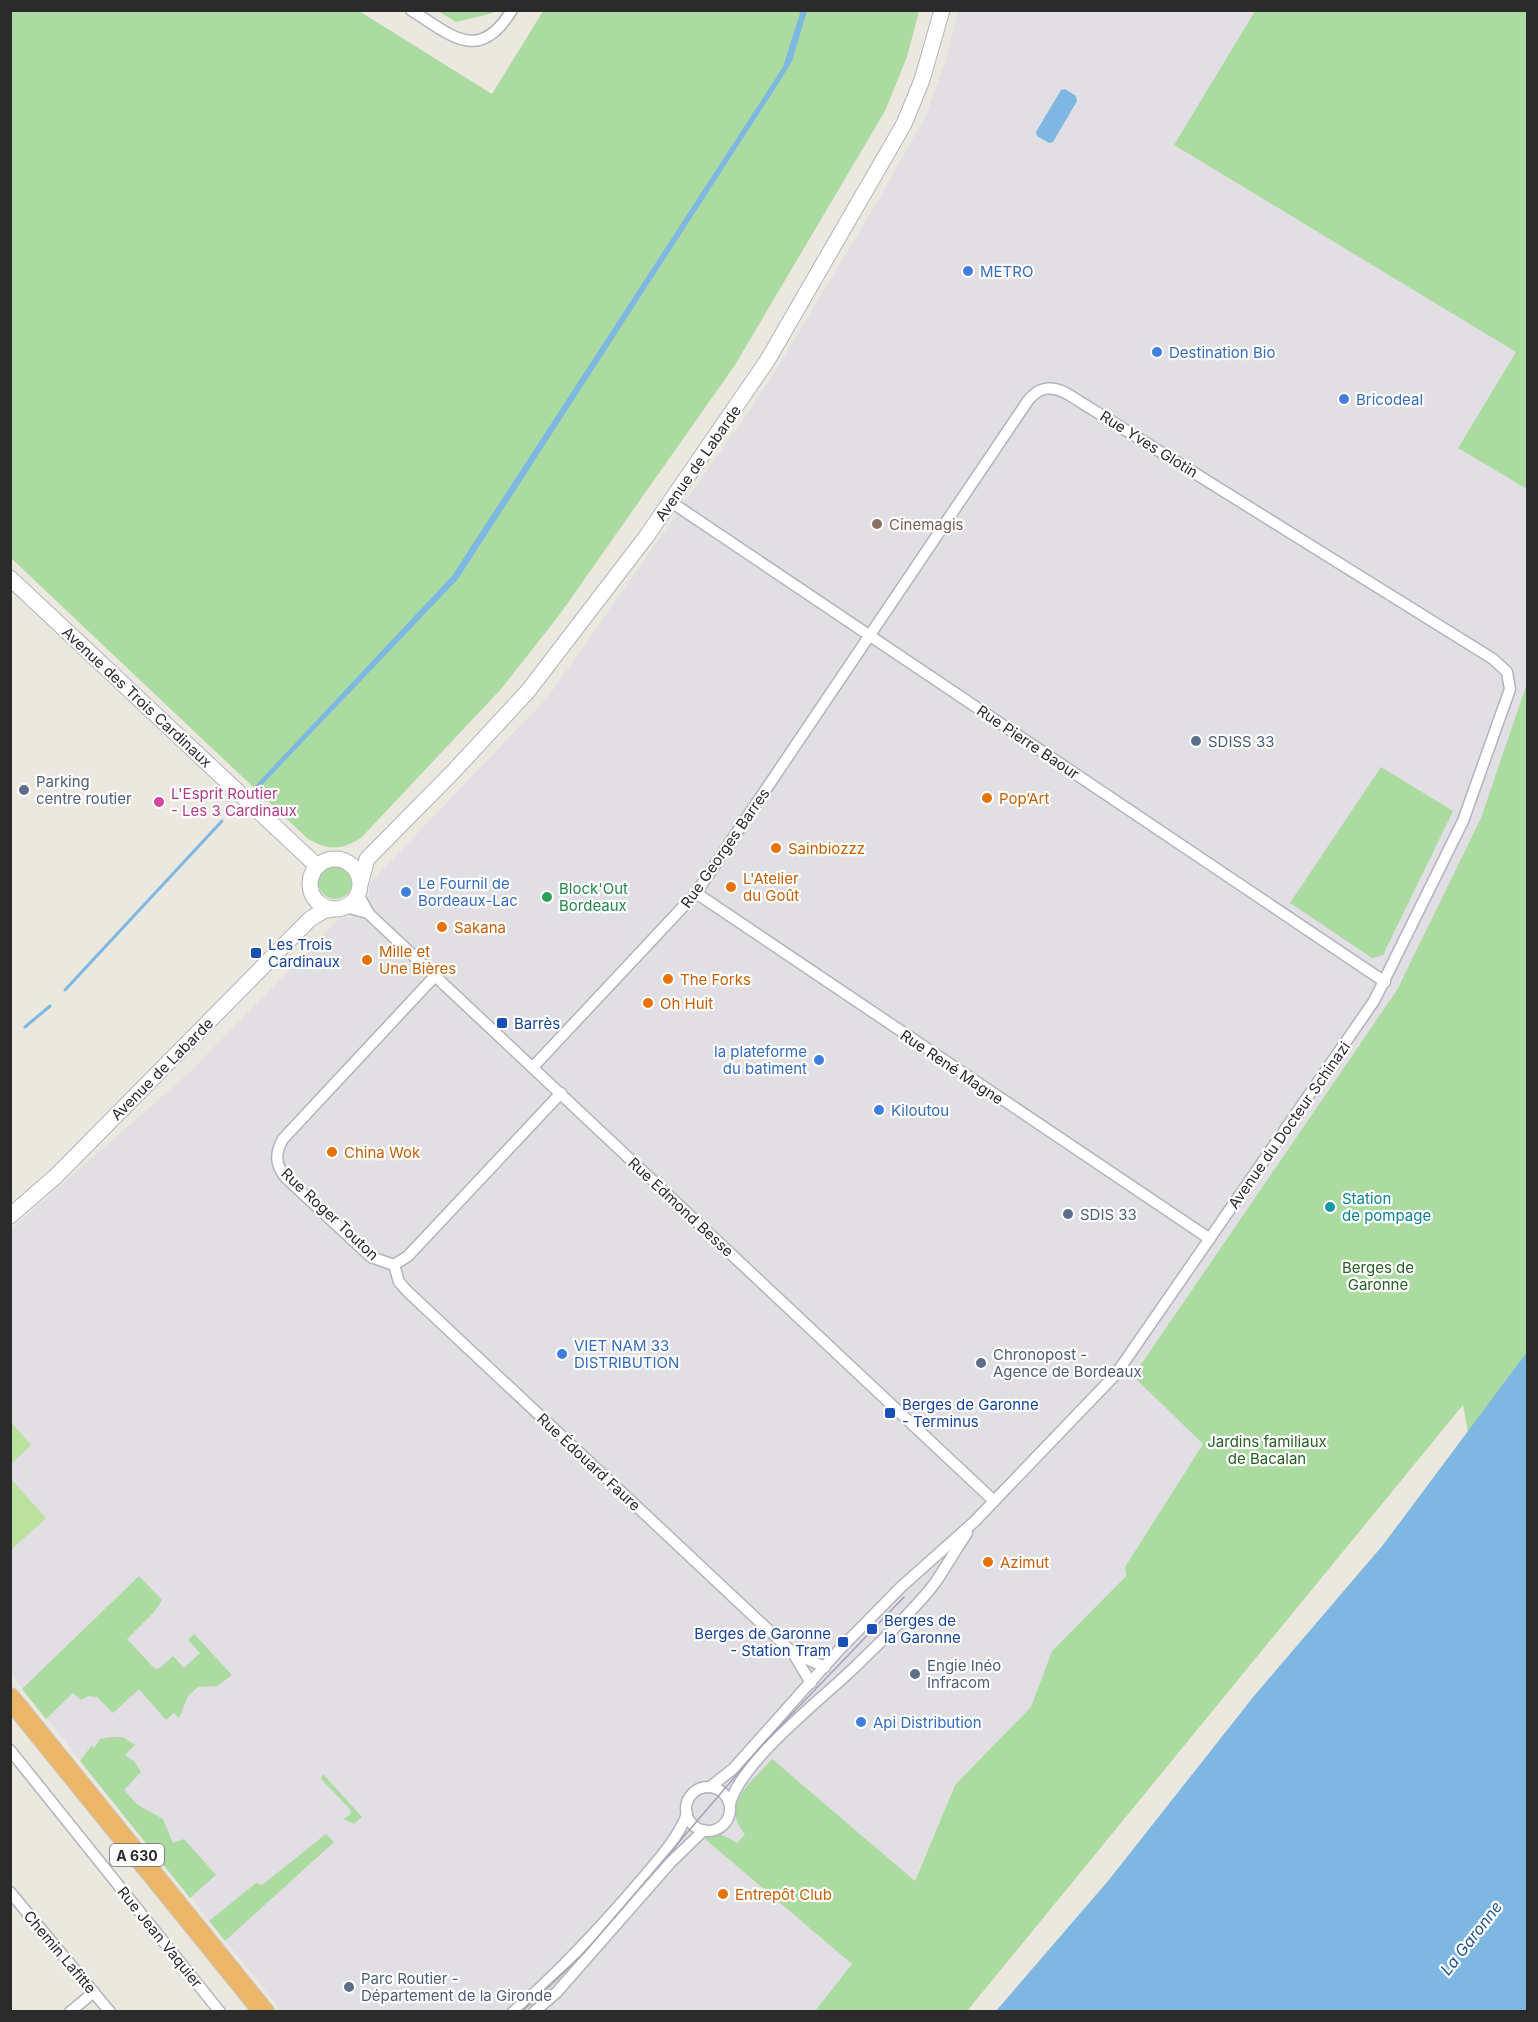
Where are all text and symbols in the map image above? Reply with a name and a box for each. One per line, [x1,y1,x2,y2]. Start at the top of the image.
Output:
place label: METRO [980,262,1033,281]
marker: METRO [961,264,975,278]
place label: Destination Bio [1169,343,1275,362]
marker: Destination Bio [1150,345,1164,359]
place label: Bricodeal [1356,390,1423,409]
marker: Bricodeal [1337,392,1351,406]
street label: Avenue de Labarde [651,401,745,525]
street label: Rue Yves Glotin [1097,406,1201,482]
place label: Cinemagis [889,515,964,534]
marker: Cinemagis [870,517,884,531]
street label: Avenue des Trois Cardinaux [58,623,216,771]
street label: Rue Pierre Baour [973,701,1083,783]
place label: SDISS 33 [1208,732,1274,751]
marker: SDISS 33 [1189,734,1203,748]
place label: Parking centre routier [36,772,132,808]
marker: Parking centre routier [17,783,31,797]
place label: L'Esprit Routier - Les 3 Cardinaux [171,784,297,820]
street label: Rue Georges Barres [676,784,774,912]
place label: Pop’Art [999,789,1049,808]
marker: Pop’Art [980,791,994,805]
marker: L'Esprit Routier - Les 3 Cardinaux [152,795,166,809]
place label: Sainbiozzz [788,839,865,858]
marker: Sainbiozzz [769,841,783,855]
place label: L'Atelier du Goût [743,869,799,905]
place label: Le Fournil de Bordeaux-Lac [418,874,518,910]
place label: Block'Out Bordeaux [559,879,628,915]
marker: L'Atelier du Goût [724,880,738,894]
marker: Le Fournil de Bordeaux-Lac [399,885,413,899]
marker: Block'Out Bordeaux [540,890,554,904]
place label: Sakana [454,918,506,937]
marker: Sakana [435,920,449,934]
place label: Les Trois Cardinaux [268,935,340,971]
place label: Mille et Une Bières [379,942,456,978]
marker: Les Trois Cardinaux [249,946,263,960]
marker: Mille et Une Bières [360,953,374,967]
place label: The Forks [680,970,751,989]
marker: The Forks [661,972,675,986]
place label: Oh Huit [660,994,713,1013]
marker: Oh Huit [641,996,655,1010]
street label: Avenue de Labarde [107,1014,217,1124]
place label: Barrès [514,1014,560,1033]
marker: Barrès [495,1016,509,1030]
street label: Rue René Magne [897,1025,1007,1109]
street label: Avenue du Docteur Schinazi [1224,1038,1354,1212]
place label: la plateforme du batiment [714,1042,807,1078]
marker: la plateforme du batiment [812,1053,826,1067]
place label: Kiloutou [891,1101,949,1120]
marker: Kiloutou [872,1103,886,1117]
place label: China Wok [344,1143,421,1162]
marker: China Wok [325,1145,339,1159]
street label: Rue Edmond Besse [624,1153,738,1261]
street label: Rue Roger Touton [277,1164,383,1264]
place label: Station de pompage [1342,1189,1431,1225]
marker: Station de pompage [1323,1200,1337,1214]
place label: SDIS 33 [1080,1205,1137,1224]
marker: SDIS 33 [1061,1207,1075,1221]
park label: Berges de Garonne [1342,1258,1414,1294]
place label: VIET NAM 33 DISTRIBUTION [574,1336,679,1372]
place label: Chronopost - Agence de Bordeaux [993,1345,1142,1381]
marker: VIET NAM 33 DISTRIBUTION [555,1347,569,1361]
marker: Chronopost - Agence de Bordeaux [974,1356,988,1370]
place label: Berges de Garonne - Terminus [902,1395,1039,1431]
marker: Berges de Garonne - Terminus [883,1406,897,1420]
street label: Rue Édouard Faure [533,1409,645,1515]
park label: Jardins familiaux de Bacalan [1207,1432,1327,1468]
place label: Azimut [1000,1553,1049,1572]
marker: Azimut [981,1555,995,1569]
place label: Berges de la Garonne [884,1611,961,1647]
marker: Berges de la Garonne [865,1622,879,1636]
place label: Berges de Garonne - Station Tram [694,1624,831,1660]
marker: Berges de Garonne - Station Tram [836,1635,850,1649]
place label: Engie Inéo Infracom [927,1656,1001,1692]
marker: Engie Inéo Infracom [908,1667,922,1681]
place label: Api Distribution [873,1713,982,1732]
marker: Api Distribution [854,1715,868,1729]
road number: A 630 [110,1844,164,1866]
street label: Rue Jean Vaquier [113,1883,207,1992]
place label: Entrepôt Club [735,1885,832,1904]
marker: Entrepôt Club [716,1887,730,1901]
water label: La Garonne [1436,1897,1506,1979]
street label: Chemin Lafitte [20,1907,100,1997]
place label: Parc Routier - Département de la Gironde [361,1969,552,2005]
marker: Parc Routier - Département de la Gironde [342,1980,356,1994]

